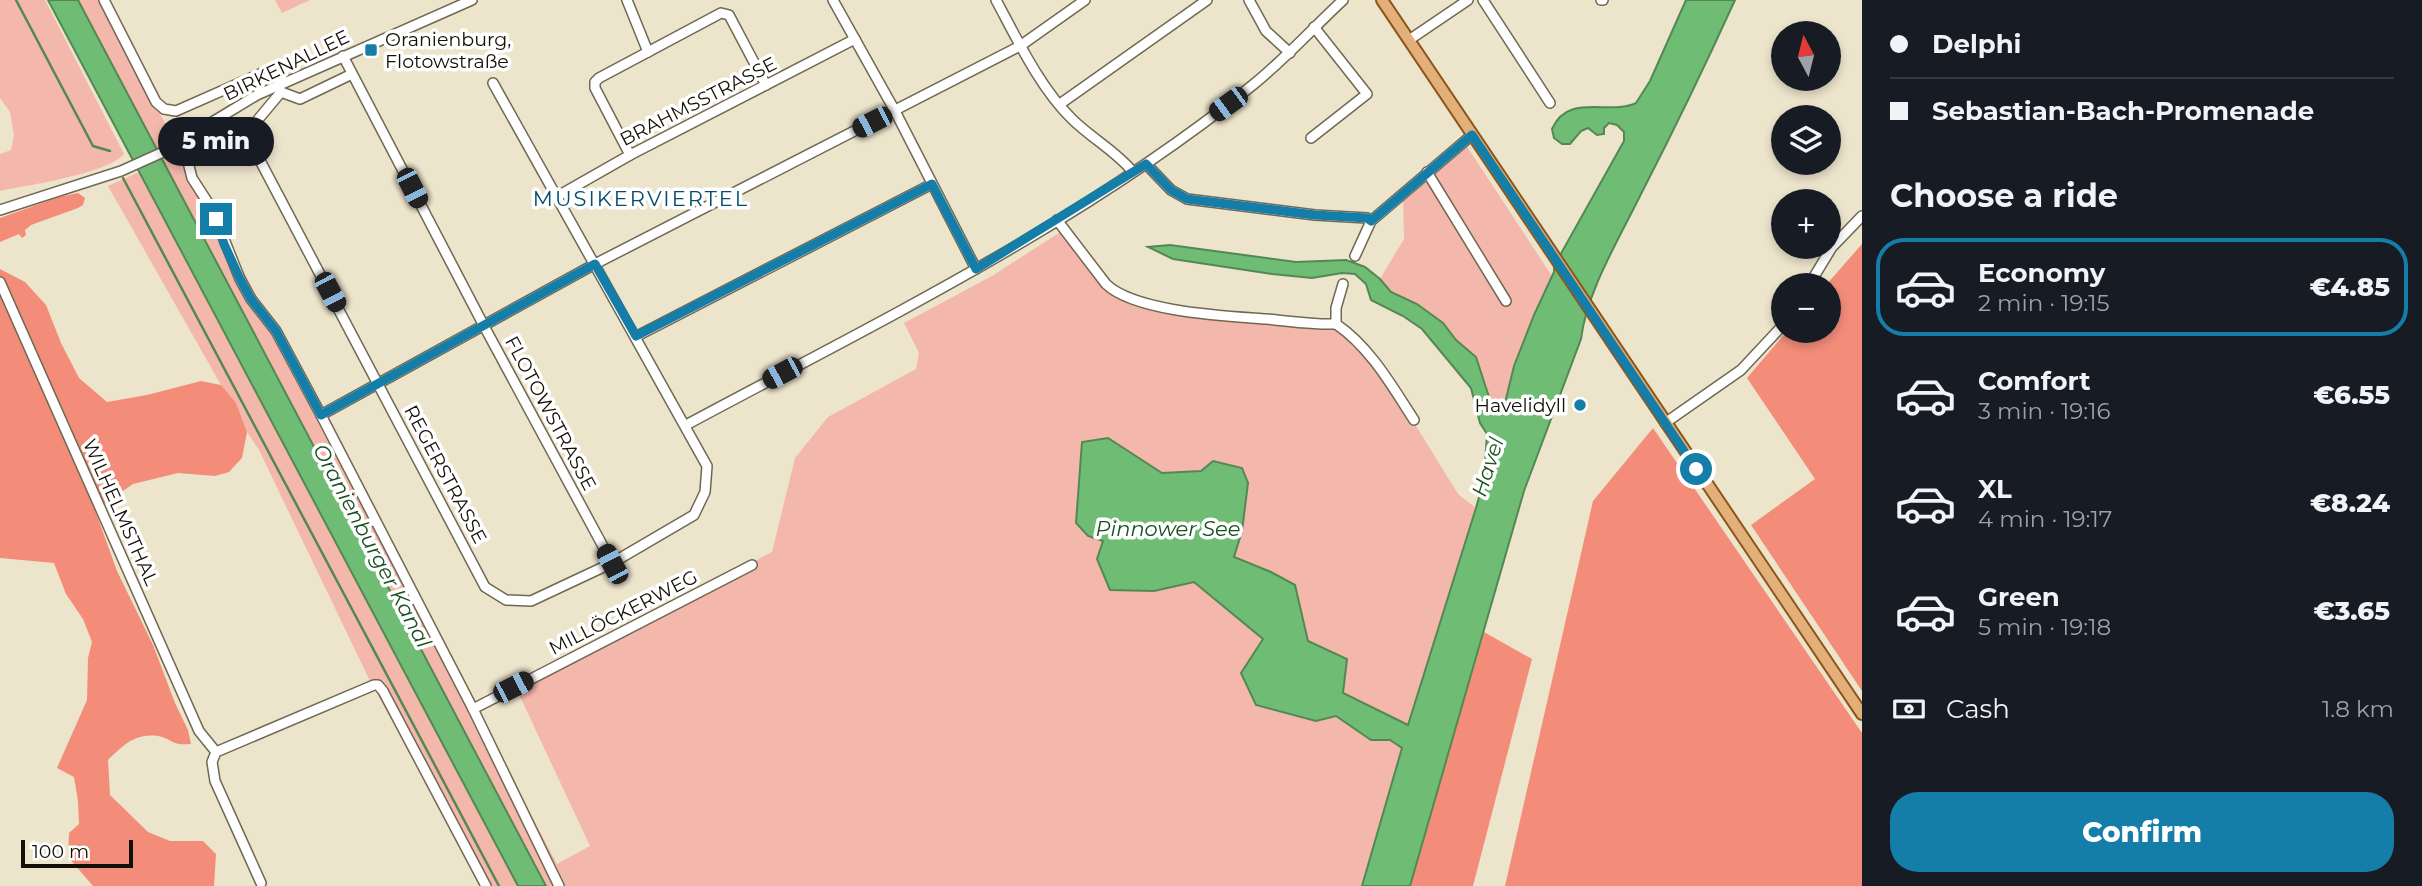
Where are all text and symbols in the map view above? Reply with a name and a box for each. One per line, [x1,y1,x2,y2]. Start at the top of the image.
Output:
north arrow [1771,21,1841,91]
map controls [1771,21,1841,343]
street label: BIRKENALLEE [220,25,353,106]
place label: Oranienburg, Flotowstraße [385,28,511,73]
text: Delphi [1932,28,2021,60]
marker: Oranienburg, Flotowstraße [363,42,379,58]
street label: BRAHMSSTRASSE [616,52,780,151]
car [1205,83,1252,125]
text: Sebastian-Bach-Promenade [1932,95,2314,127]
car [849,103,896,141]
button: layers [1771,105,1841,175]
callout: 5 min [158,118,274,166]
text: 5 min [182,127,250,155]
car [394,165,431,211]
text: Choose a ride [1890,176,2118,215]
district label: MUSIKERVIERTEL [533,186,749,211]
button: + [1771,189,1841,259]
route end [200,203,232,235]
icon: car [1894,256,1957,319]
text: Economy [1978,257,2105,289]
car [311,269,350,315]
text: €4.85 [2309,271,2390,303]
button: − [1771,273,1841,343]
text: 2 min · 19:15 [1978,289,2110,317]
street label: FLOTOWSTRASSE [500,332,601,494]
car [759,354,806,392]
icon: car [1894,364,1957,427]
text: Comfort [1978,365,2090,397]
text: €6.55 [2313,379,2390,411]
place label: Havelidyll [1475,394,1566,417]
marker: Havelidyll [1572,397,1588,413]
text: 3 min · 19:16 [1978,397,2110,425]
street label: REGERSTRASSE [399,401,492,547]
water label: Havel [1466,434,1509,500]
street label: WILHELMSTHAL [78,435,163,590]
water label: Oranienburger Kanal [308,440,437,652]
route start [1680,453,1712,485]
icon: car [1894,472,1957,535]
text: XL [1978,473,2012,505]
text: €8.24 [2310,487,2390,519]
text: 4 min · 19:17 [1978,505,2112,533]
water label: Pinnower See [1095,516,1241,541]
car [593,541,632,587]
street label: MILLÖCKERWEG [545,565,701,660]
icon: car [1894,580,1957,643]
text: Green [1978,581,2060,613]
text: €3.65 [2313,595,2390,627]
text: 5 min · 19:18 [1978,613,2111,641]
car [490,668,537,706]
icon: cash [1890,690,1928,728]
text: Cash [1946,693,2010,725]
text: 1.8 km [2322,695,2394,723]
button: Confirm [1890,792,2394,872]
scale bar [21,837,133,869]
text: 100 m [32,840,89,863]

